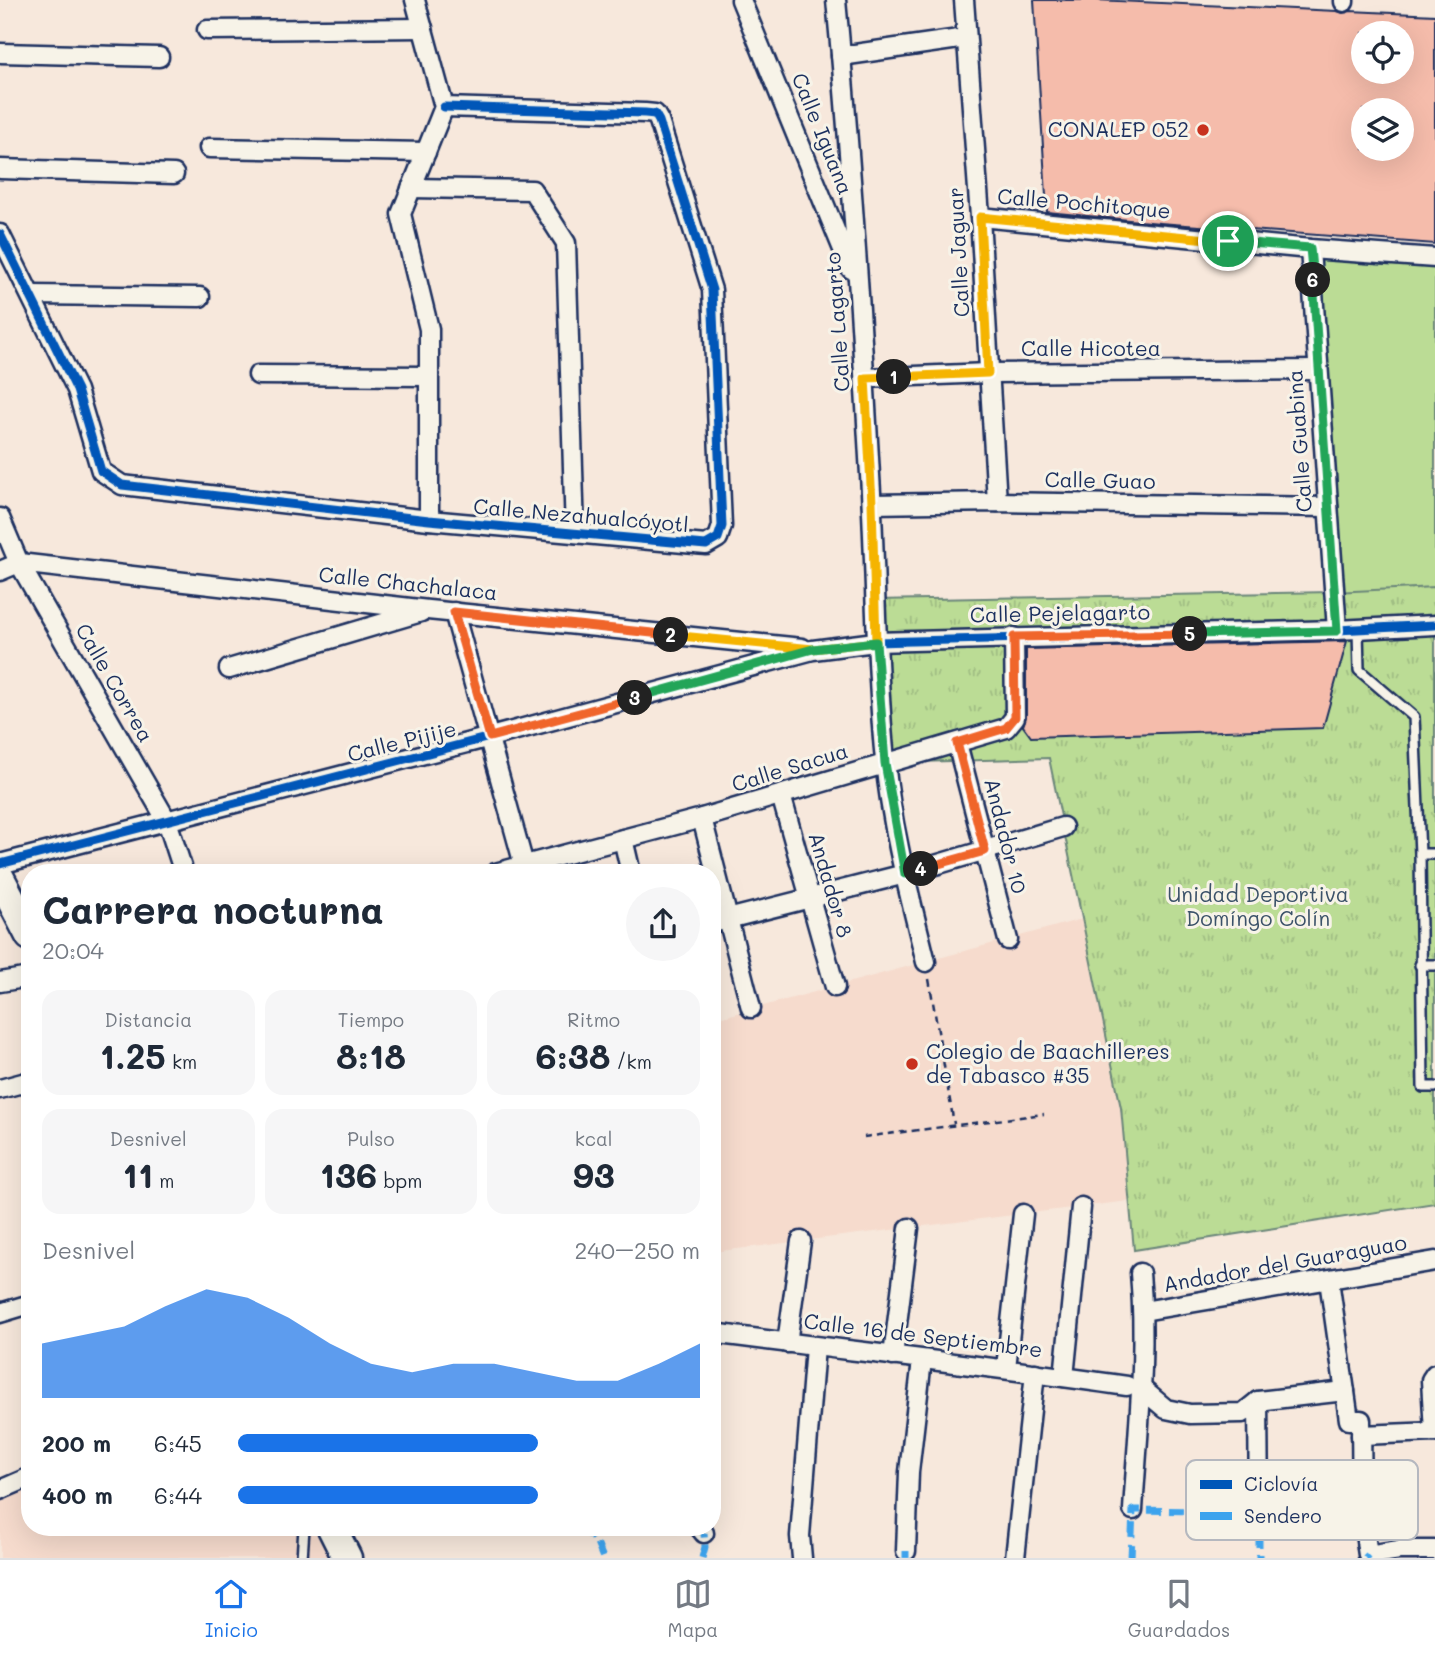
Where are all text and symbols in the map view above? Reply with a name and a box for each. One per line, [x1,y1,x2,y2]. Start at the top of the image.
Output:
map controls [1351,21,1414,161]
button: locate [1351,21,1414,84]
street label: Calle Iguana [787,69,860,198]
button: layers [1351,98,1414,161]
place label: CONALEP 052 [1048,115,1189,142]
marker: CONALEP 052 [1195,122,1211,138]
street label: Calle Pochitoque [996,181,1172,224]
street label: Calle Jaguar [941,186,974,318]
pin [1198,211,1258,271]
icon: arrive [1209,222,1247,260]
street label: Calle Lagarto [818,251,855,393]
pin: 6 [1296,262,1330,298]
text: 6 [1307,267,1318,292]
street label: Calle Hicotea [1021,334,1161,361]
pin: 1 [876,360,912,394]
text: 1 [889,364,898,389]
street label: Calle Guabina [1280,369,1317,513]
street label: Calle Guao [1044,465,1156,494]
street label: Calle Nezahualcóyotl [472,492,690,537]
street label: Calle Chachalaca [318,560,499,605]
street label: Calle Pejelagarto [970,597,1150,628]
pin: 5 [1172,616,1208,652]
street label: Calle Correa [70,618,160,747]
pin: 2 [654,618,688,652]
text: 5 [1184,621,1195,646]
text: 2 [665,622,676,647]
pin: 3 [618,680,652,716]
text: 3 [629,685,640,710]
street label: Calle Pijije [344,714,459,767]
street label: Calle Sacua [728,736,851,797]
street label: Andador 10 [979,775,1034,896]
street label: Andador 8 [804,829,859,940]
pin: 4 [904,852,939,886]
text: 4 [914,856,927,881]
park label: Unidad Deportiva Domíngo Colín [1167,880,1349,931]
text: Carrera nocturna [42,884,384,934]
button: share [626,887,700,961]
text: 20:04 [42,935,104,965]
text: Distancia [105,1007,192,1032]
text: Tiempo [338,1007,404,1032]
text: Ritmo [567,1007,620,1032]
text: 1.25 [100,1032,166,1078]
text: 8:18 [336,1032,406,1078]
text: 6:38 [536,1032,611,1078]
place label: Colegio de Baachilleres de Tabasco #35 [926,1037,1170,1088]
text: km [166,1049,197,1074]
text: /km [611,1049,652,1074]
marker: Colegio de Baachilleres de Tabasco #35 [904,1056,920,1072]
text: Desnivel [110,1126,187,1151]
text: Pulso [347,1126,395,1151]
text: kcal [575,1126,613,1151]
text: 11 [122,1151,153,1197]
text: 136 [320,1151,377,1197]
text: 93 [573,1151,615,1197]
text: m [153,1168,174,1193]
text: bpm [377,1168,422,1193]
street label: Andador del Guaraguao [1161,1228,1409,1297]
text: Desnivel [42,1235,135,1265]
text: 240–250 m [575,1235,700,1265]
street label: Calle 16 de Septiembre [802,1306,1044,1363]
text: 200 m [42,1428,111,1458]
text: 6:45 [154,1428,202,1458]
legend [1186,1460,1418,1540]
text: Ciclovía [1244,1471,1318,1496]
text: 400 m [42,1480,113,1510]
text: 6:44 [154,1480,202,1510]
text: Sendero [1244,1503,1322,1528]
tab: Inicio [205,1575,258,1642]
tab: Mapa [668,1575,718,1642]
tab: Guardados [1128,1575,1230,1642]

